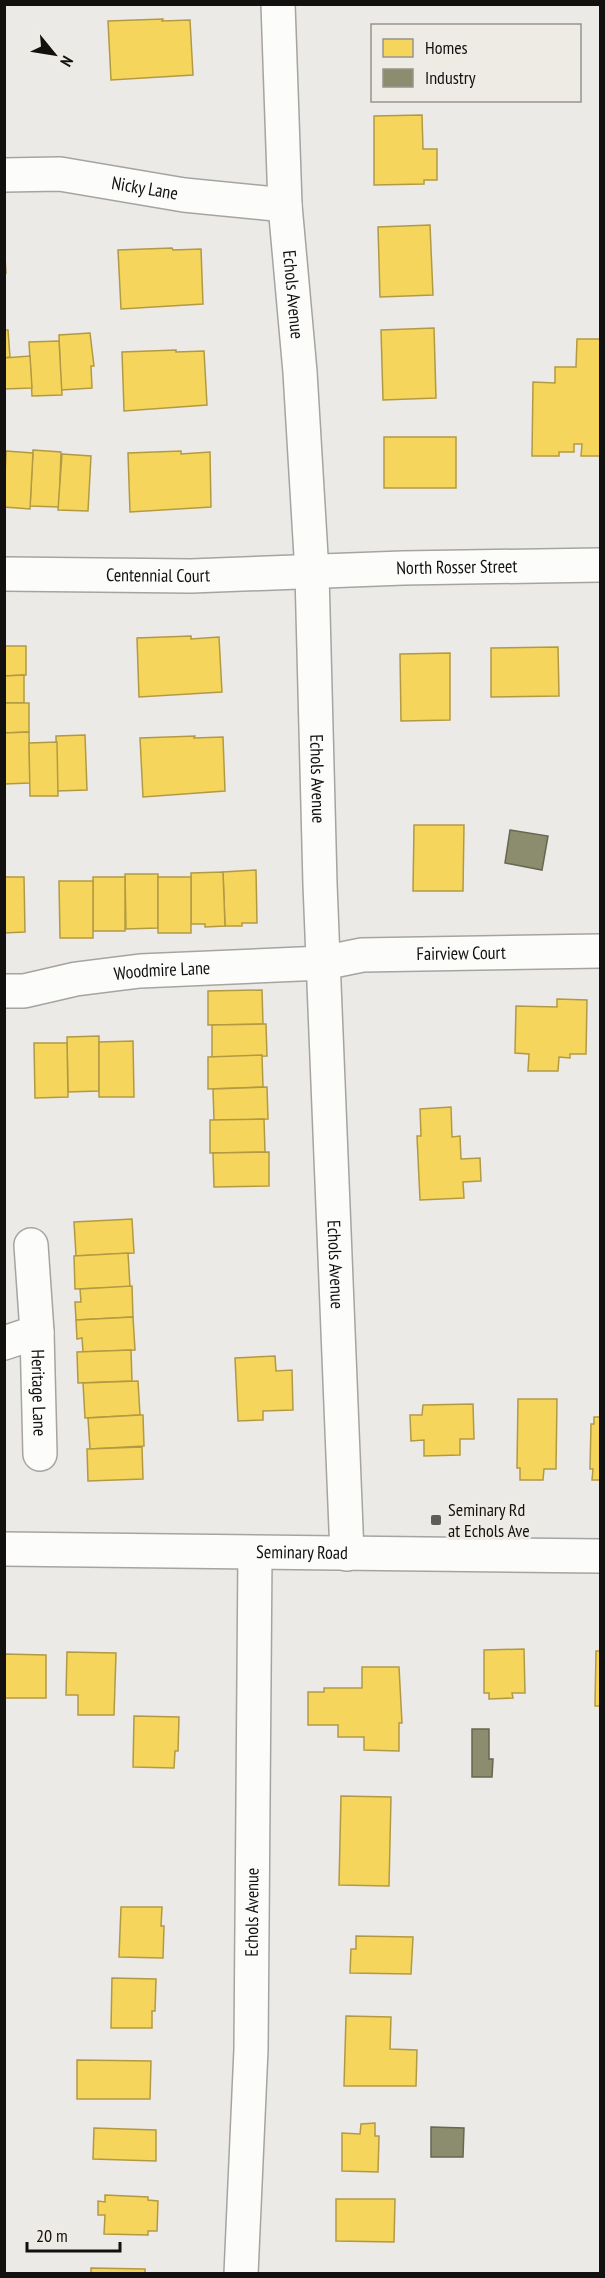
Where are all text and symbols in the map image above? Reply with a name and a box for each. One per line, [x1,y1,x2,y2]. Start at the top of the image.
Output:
north arrow [24,24,84,84]
legend [371,24,581,102]
text: Homes [425,36,468,59]
text: N [56,53,78,70]
text: Industry [425,66,476,89]
street label: Nicky Lane [110,171,180,205]
street label: Echols Avenue [278,249,309,340]
street label: North Rosser Street [396,554,518,579]
street label: Centennial Court [106,563,210,587]
street label: Echols Avenue [305,734,330,824]
street label: Fairview Court [416,941,506,965]
street label: Woodmire Lane [113,956,211,985]
street label: Echols Avenue [323,1219,349,1309]
street label: Heritage Lane [26,1349,52,1436]
place label: Seminary Rd at Echols Ave [448,1498,530,1542]
marker: Seminary Rd at Echols Ave [429,1513,443,1527]
street label: Seminary Road [256,1540,348,1564]
street label: Echols Avenue [240,1868,263,1957]
scale bar [27,2215,120,2253]
text: 20 m [36,2224,68,2247]

